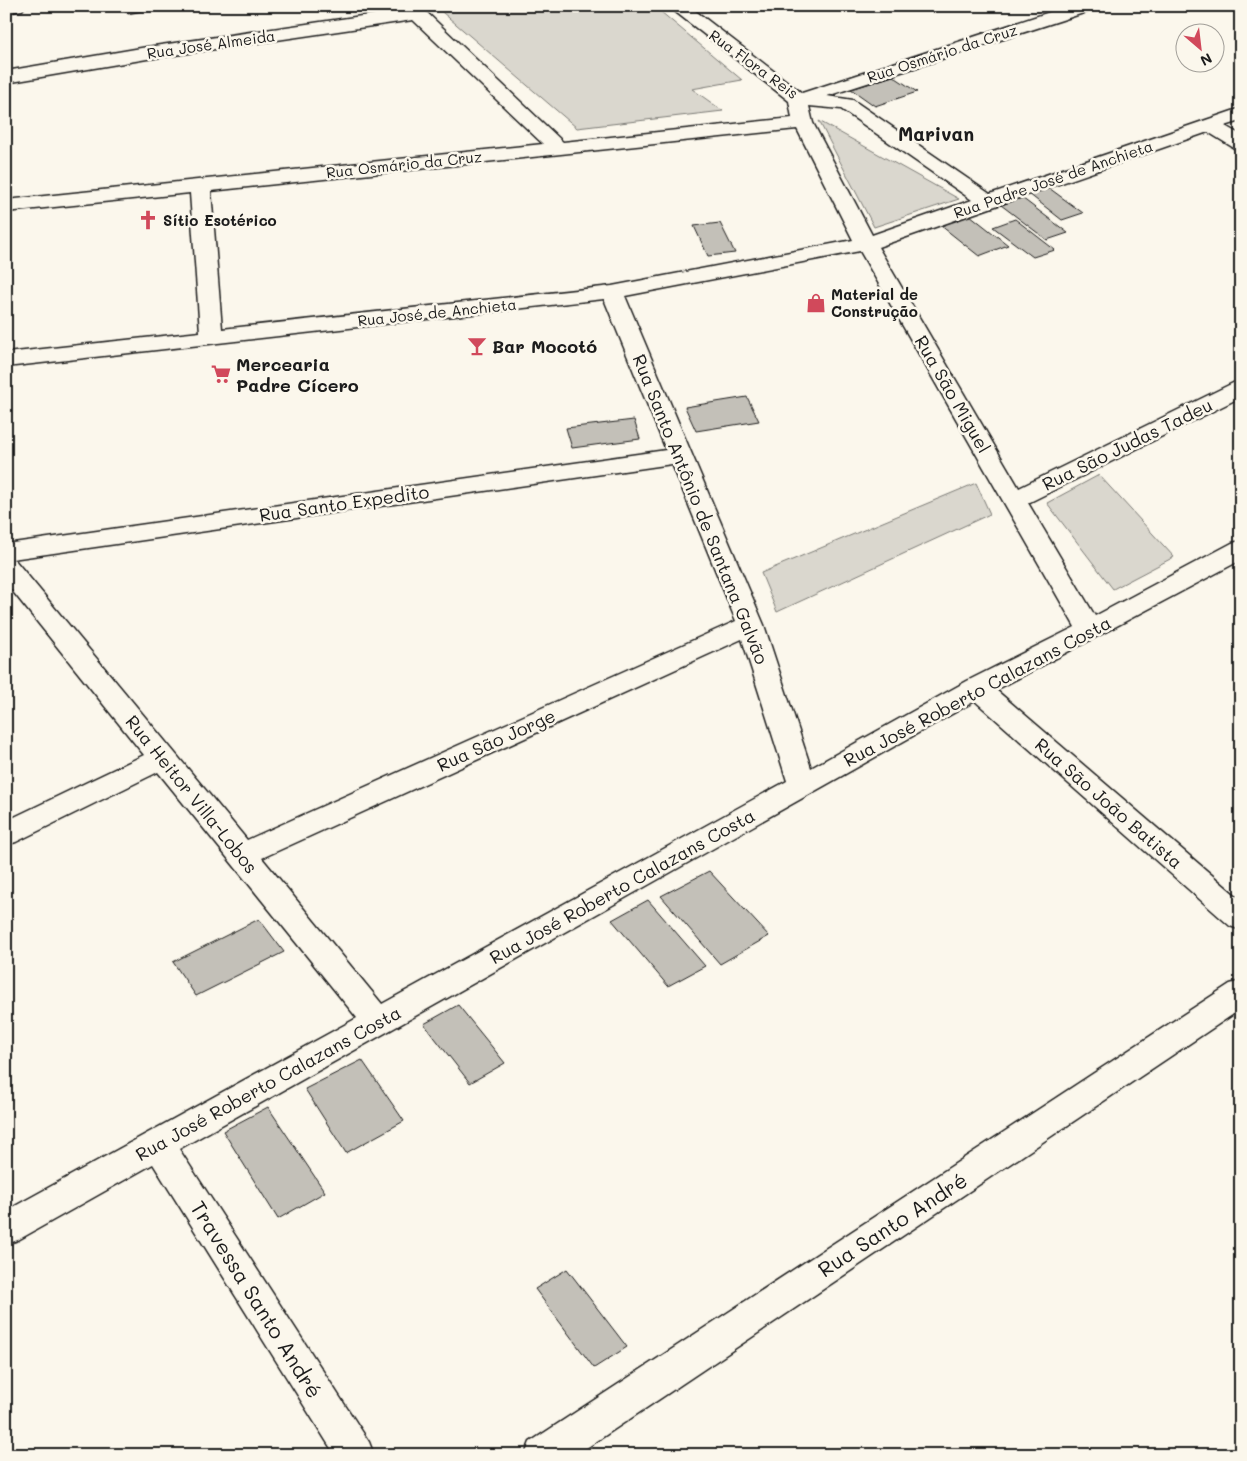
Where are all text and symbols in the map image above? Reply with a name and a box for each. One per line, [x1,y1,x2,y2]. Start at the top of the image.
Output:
street label: Rua Osmário da Cruz [864,19,1020,87]
north arrow [1174,22,1224,72]
street label: Rua José Almeida [146,25,276,63]
street label: Rua Flora Reis [705,25,803,103]
text: N [1197,49,1215,71]
district label: Marivan [898,121,974,146]
street label: Rua Padre José de Anchieta [951,135,1155,223]
street label: Rua Osmário da Cruz [325,146,483,182]
church icon: Sítio Esotérico [137,209,159,231]
place label: Sítio Esotérico [163,210,277,230]
place label: Material de Construção [831,284,918,321]
shop icon: Material de Construção [805,292,827,314]
street label: Rua José de Anchieta [356,294,518,330]
street label: Rua São Miguel [910,331,996,457]
place label: Bar Mocotó [492,334,597,358]
bar icon: Bar Mocotó [466,335,488,357]
street label: Rua Santo Antônio de Santana Galvão [628,350,775,668]
place label: Mercearia Padre Cícero [236,352,359,397]
supermarket icon: Mercearia Padre Cícero [210,363,232,385]
street label: Rua São Judas Tadeu [1038,392,1216,496]
street label: Rua Santo Expedito [258,479,431,527]
street label: Rua José Roberto Calazans Costa [839,610,1115,772]
street label: Rua São Jorge [433,703,559,777]
street label: Rua Heitor Villa-Lobos [121,710,263,878]
street label: Rua São João Batista [1030,732,1188,874]
street label: Rua José Roberto Calazans Costa [485,803,759,969]
street label: Rua José Roberto Calazans Costa [131,1000,405,1166]
street label: Rua Santo André [812,1166,972,1282]
street label: Travessa Santo André [185,1195,329,1403]

